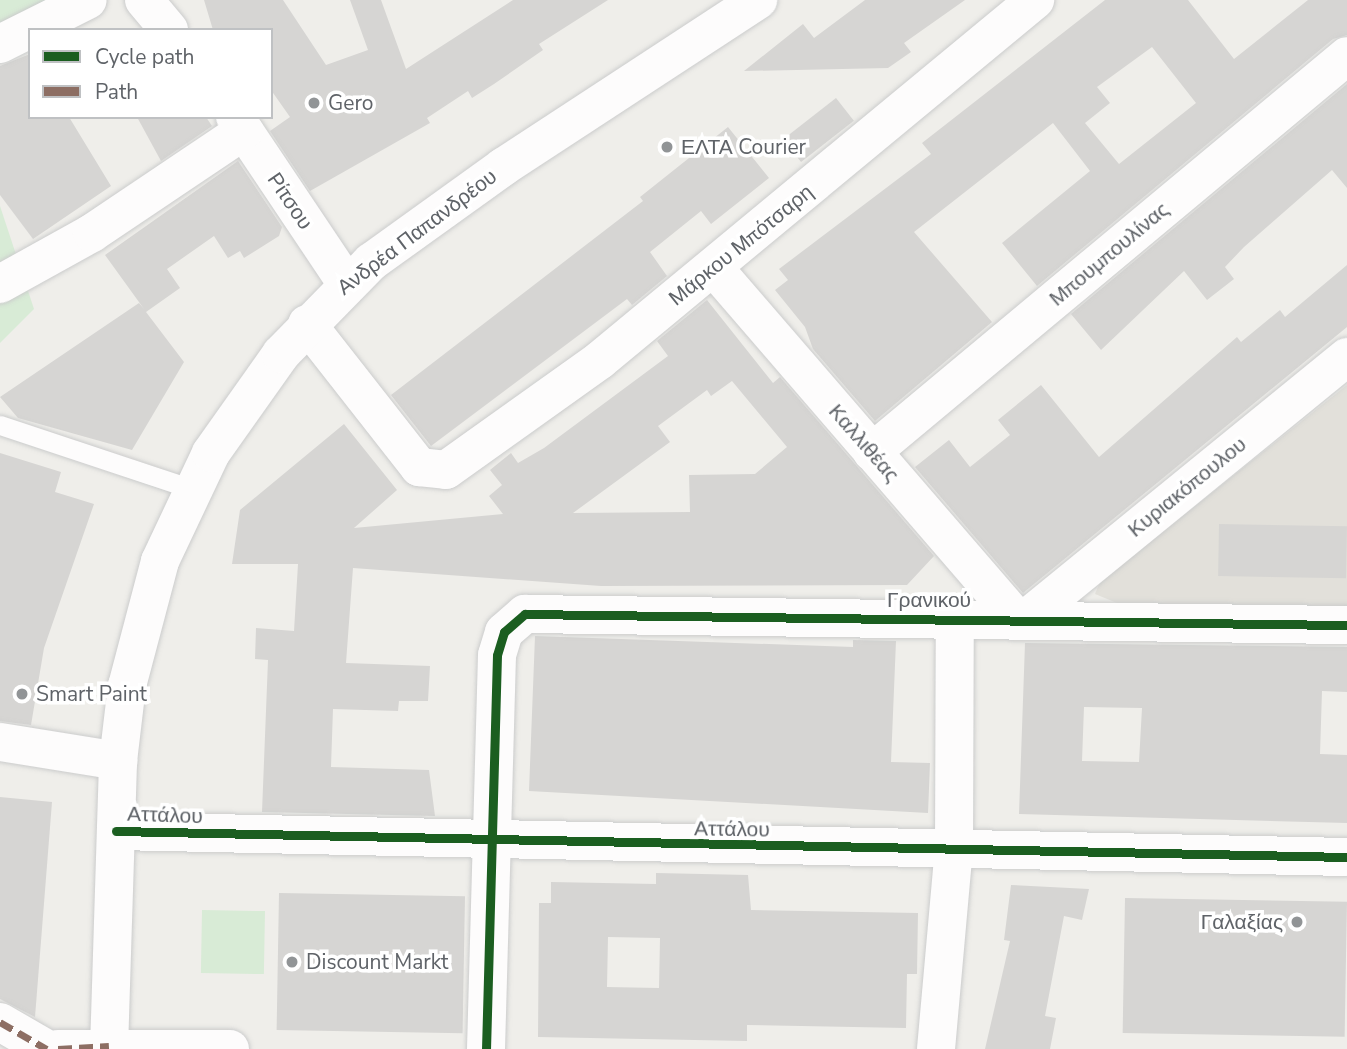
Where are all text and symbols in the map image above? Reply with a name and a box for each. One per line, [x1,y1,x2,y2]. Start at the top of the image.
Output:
legend [28,28,273,119]
text: Cycle path [95,43,194,71]
text: Path [95,78,138,106]
place label: Gero [328,90,373,116]
marker: Gero [306,95,322,111]
place label: ΕΛΤΑ Courier [681,134,806,160]
marker: ΕΛΤΑ Courier [659,139,675,155]
street label: Ανδρέα Παπανδρέου [332,164,502,300]
street label: Ρίτσου [262,168,318,234]
street label: Μάρκου Μπότσαρη [664,179,818,311]
street label: Μπουμπουλίνας [1044,197,1174,311]
street label: Καλλιθέας [823,399,905,487]
street label: Κυριακόπουλου [1123,432,1251,542]
street label: Γρανικού [887,587,971,613]
place label: Smart Paint [36,681,147,707]
marker: Smart Paint [14,686,30,702]
street label: Αττάλου [127,801,203,829]
street label: Αττάλου [694,816,770,842]
place label: Γαλαξίας [1201,909,1283,935]
marker: Γαλαξίας [1289,914,1305,930]
place label: Discount Markt [306,949,448,975]
marker: Discount Markt [284,954,300,970]

